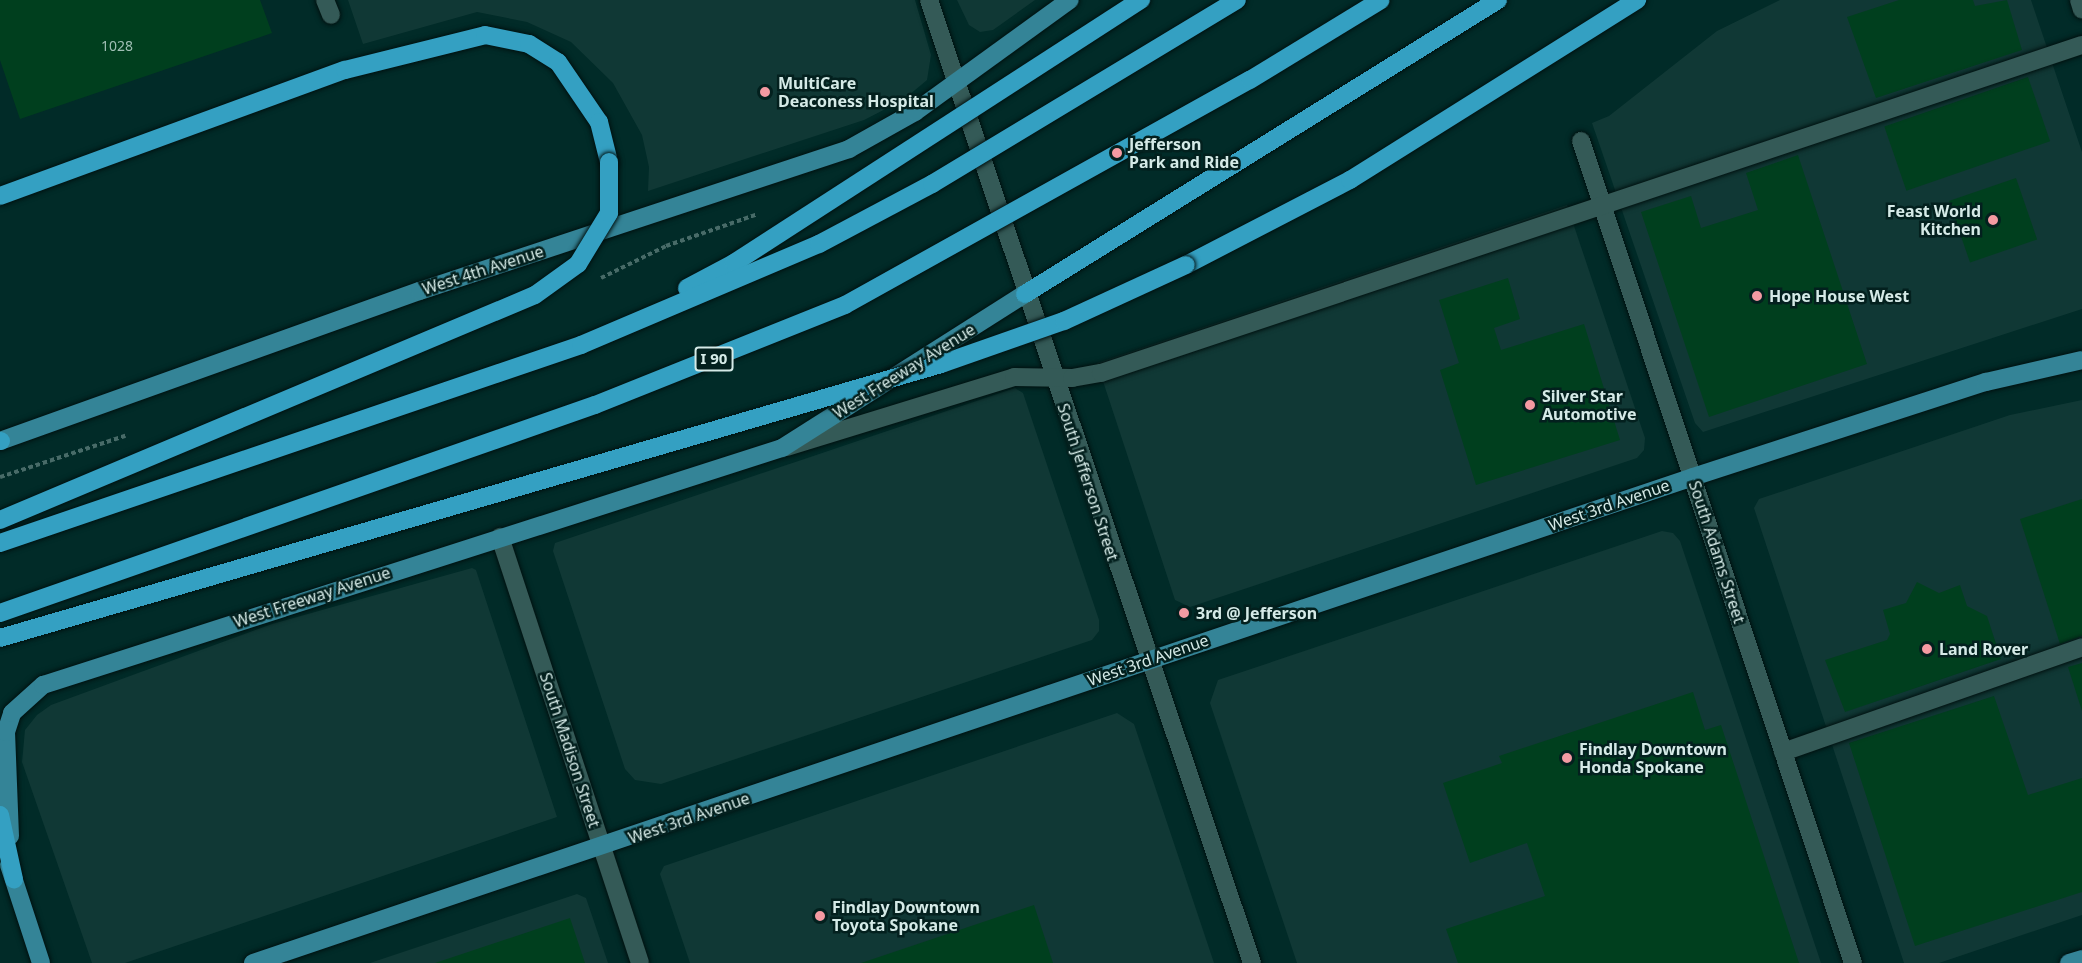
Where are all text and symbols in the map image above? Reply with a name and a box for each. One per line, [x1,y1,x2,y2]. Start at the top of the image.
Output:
house number: 1028 [101,38,133,54]
place label: MultiCare Deaconess Hospital [778,73,934,111]
marker: MultiCare Deaconess Hospital [756,83,774,101]
place label: Jefferson Park and Ride [1129,134,1239,172]
marker: Jefferson Park and Ride [1110,146,1124,160]
place label: Feast World Kitchen [1887,201,1981,239]
marker: Feast World Kitchen [1986,213,2000,227]
street label: West 4th Avenue [420,241,546,299]
place label: Hope House West [1769,286,1909,306]
marker: Hope House West [1750,289,1764,303]
street label: West Freeway Avenue [830,320,978,422]
road number: I 90 [694,347,734,371]
place label: Silver Star Automotive [1542,386,1636,424]
marker: Silver Star Automotive [1523,398,1537,412]
street label: South Jefferson Street [1053,401,1123,563]
street label: West 3rd Avenue [1546,475,1672,535]
street label: South Adams Street [1685,478,1749,626]
street label: West Freeway Avenue [231,563,393,631]
place label: 3rd @ Jefferson [1196,603,1317,623]
marker: 3rd @ Jefferson [1177,606,1191,620]
street label: West 3rd Avenue [1085,630,1211,690]
place label: Land Rover [1939,639,2028,659]
marker: Land Rover [1920,642,1934,656]
street label: South Madison Street [536,670,604,830]
place label: Findlay Downtown Honda Spokane [1579,739,1727,777]
marker: Findlay Downtown Honda Spokane [1560,751,1574,765]
street label: West 3rd Avenue [626,788,752,848]
place label: Findlay Downtown Toyota Spokane [832,897,980,935]
marker: Findlay Downtown Toyota Spokane [813,909,827,923]

